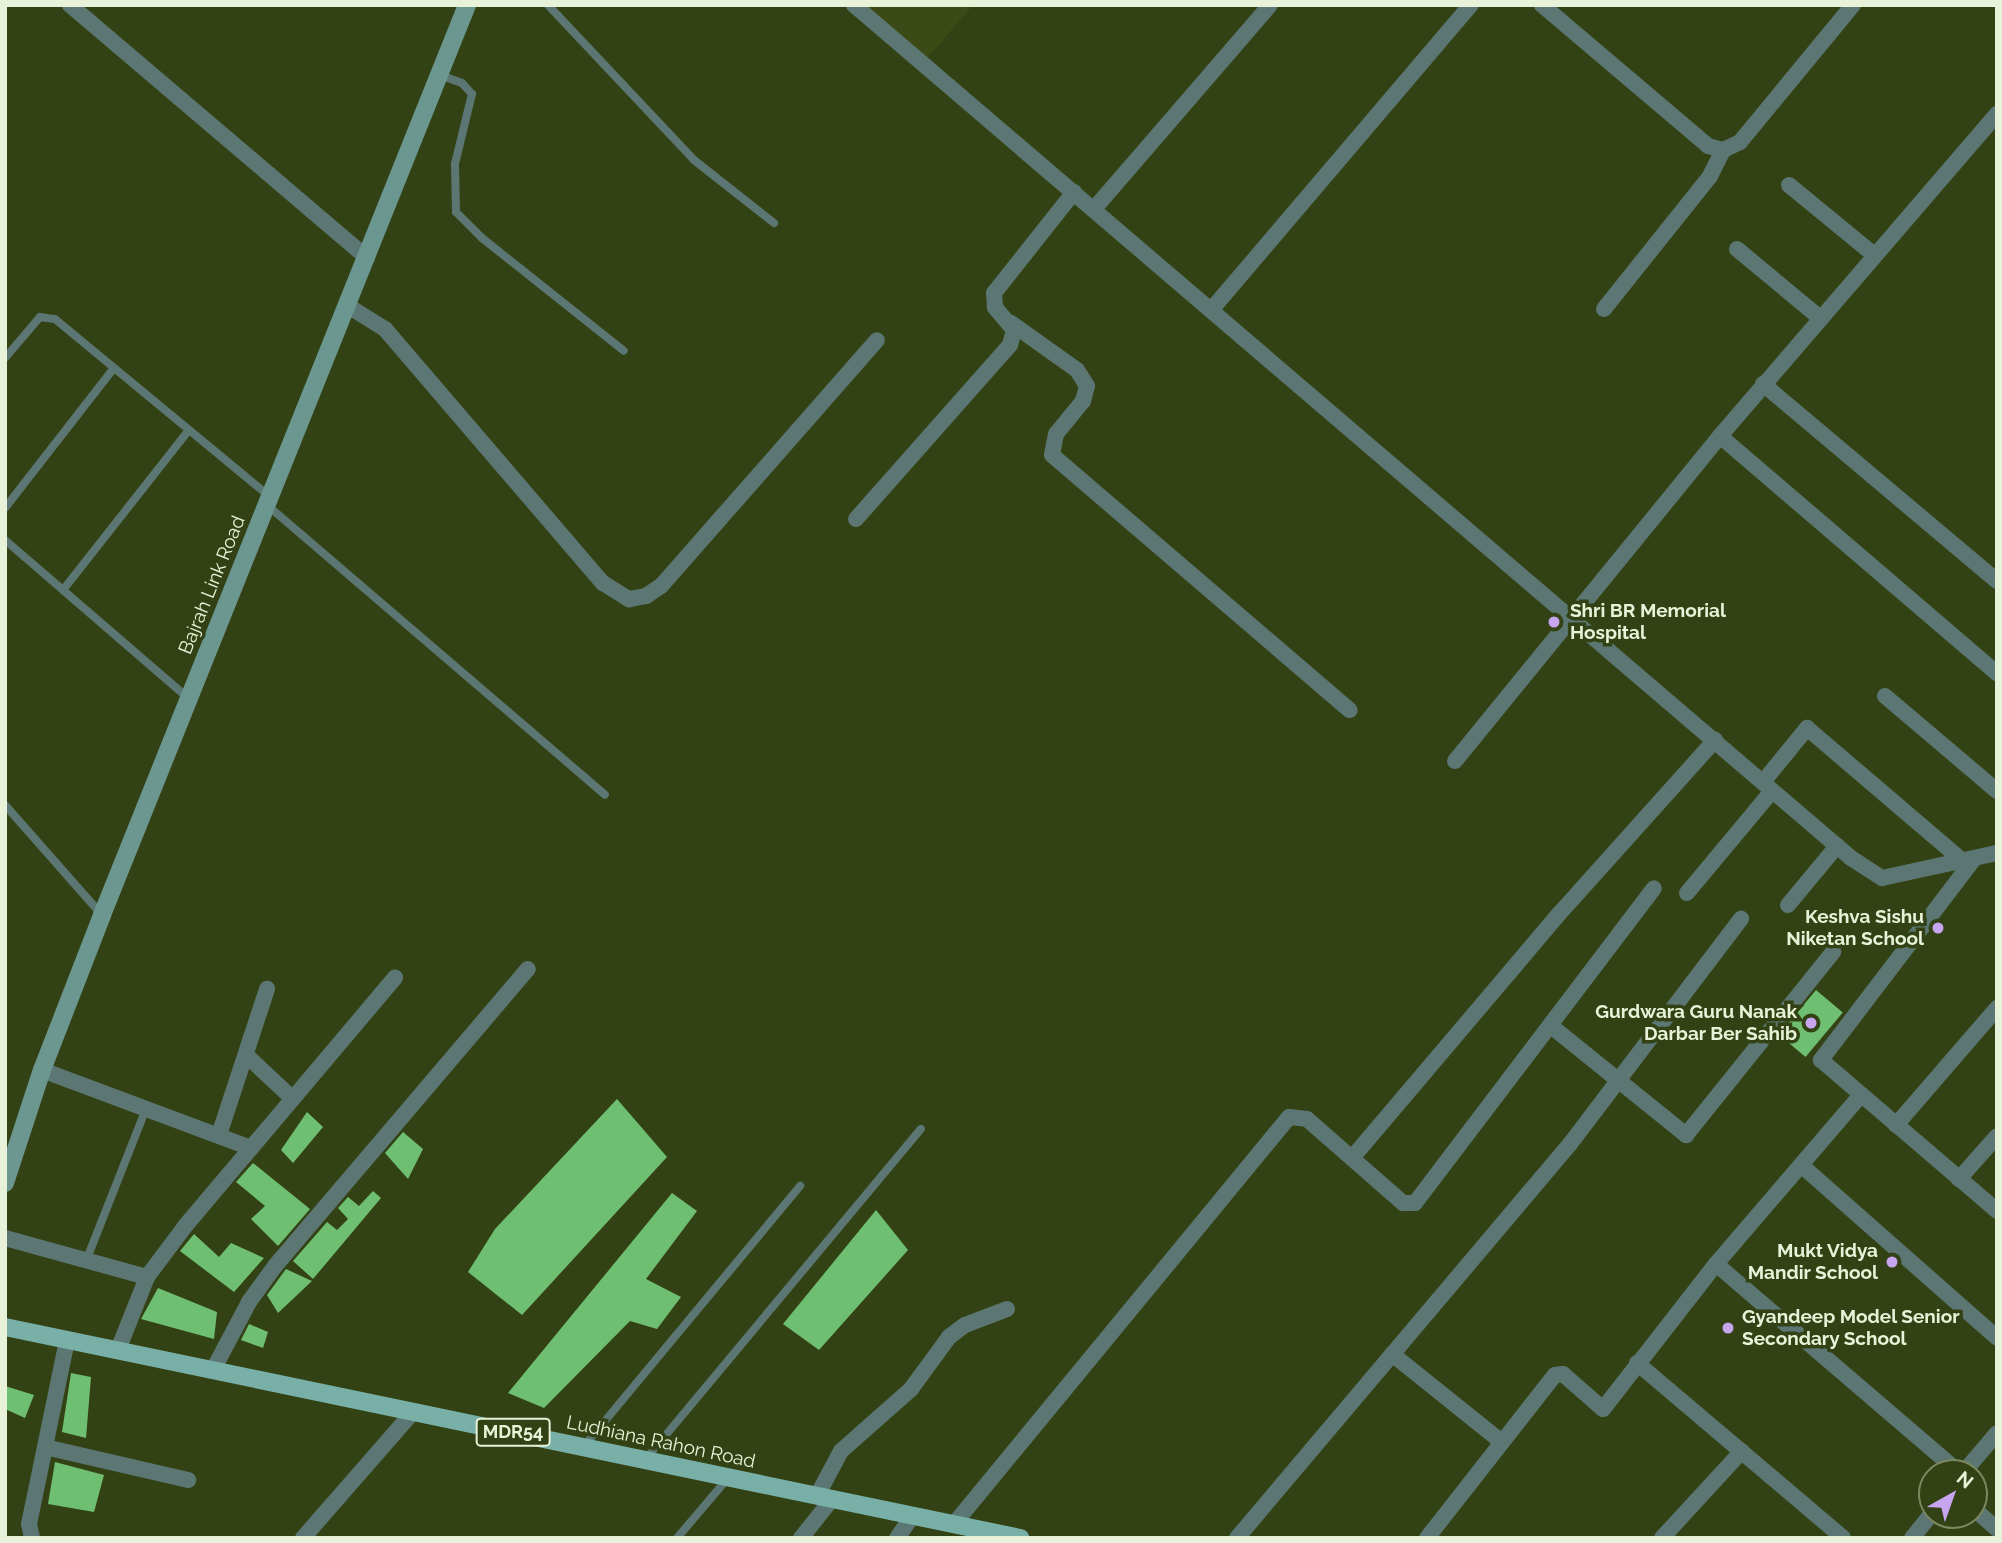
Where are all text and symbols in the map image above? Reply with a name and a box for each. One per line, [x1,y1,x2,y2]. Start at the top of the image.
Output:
street label: Bajrah Link Road [174,513,250,657]
place label: Shri BR Memorial Hospital [1570,600,1726,644]
marker: Shri BR Memorial Hospital [1544,612,1564,632]
place label: Keshva Sishu Niketan School [1786,906,1924,950]
marker: Keshva Sishu Niketan School [1930,920,1946,936]
place label: Gurdwara Guru Nanak Darbar Ber Sahib [1595,1001,1797,1045]
marker: Gurdwara Guru Nanak Darbar Ber Sahib [1803,1015,1819,1031]
place label: Mukt Vidya Mandir School [1747,1240,1878,1284]
marker: Mukt Vidya Mandir School [1884,1254,1900,1270]
place label: Gyandeep Model Senior Secondary School [1742,1306,1960,1350]
marker: Gyandeep Model Senior Secondary School [1720,1320,1736,1336]
street label: Ludhiana Rahon Road [564,1411,758,1473]
road number: MDR54 [475,1418,552,1447]
north arrow [1918,1459,1988,1529]
text: N [1953,1466,1978,1493]

